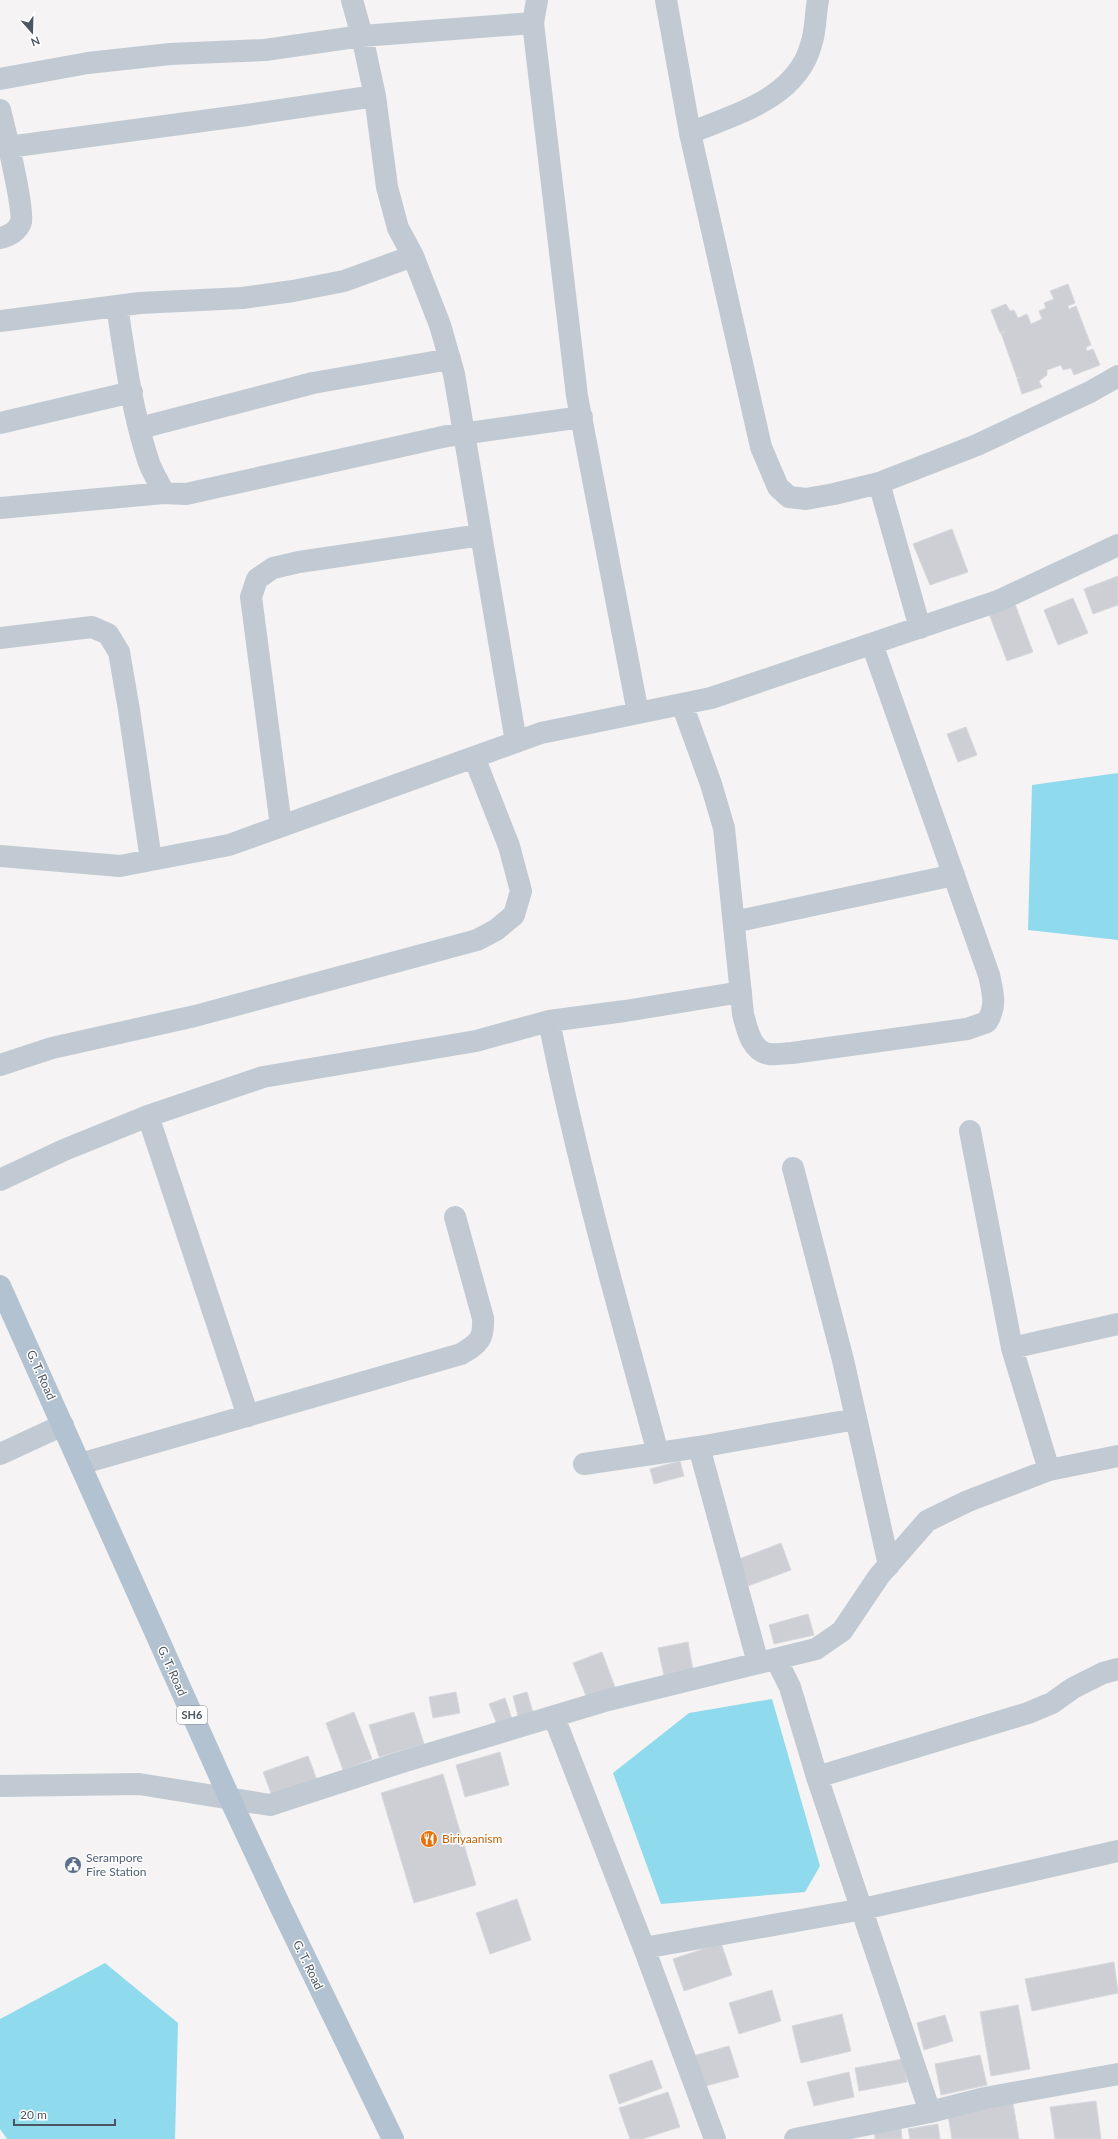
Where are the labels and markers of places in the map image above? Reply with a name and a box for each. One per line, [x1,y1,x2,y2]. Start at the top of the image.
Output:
restaurant icon: Biriyaanism [419,1829,439,1849]
place label: Biriyaanism [442,1831,503,1846]
place label: Serampore Fire Station [86,1850,147,1879]
public building icon: Serampore Fire Station [63,1855,83,1875]

